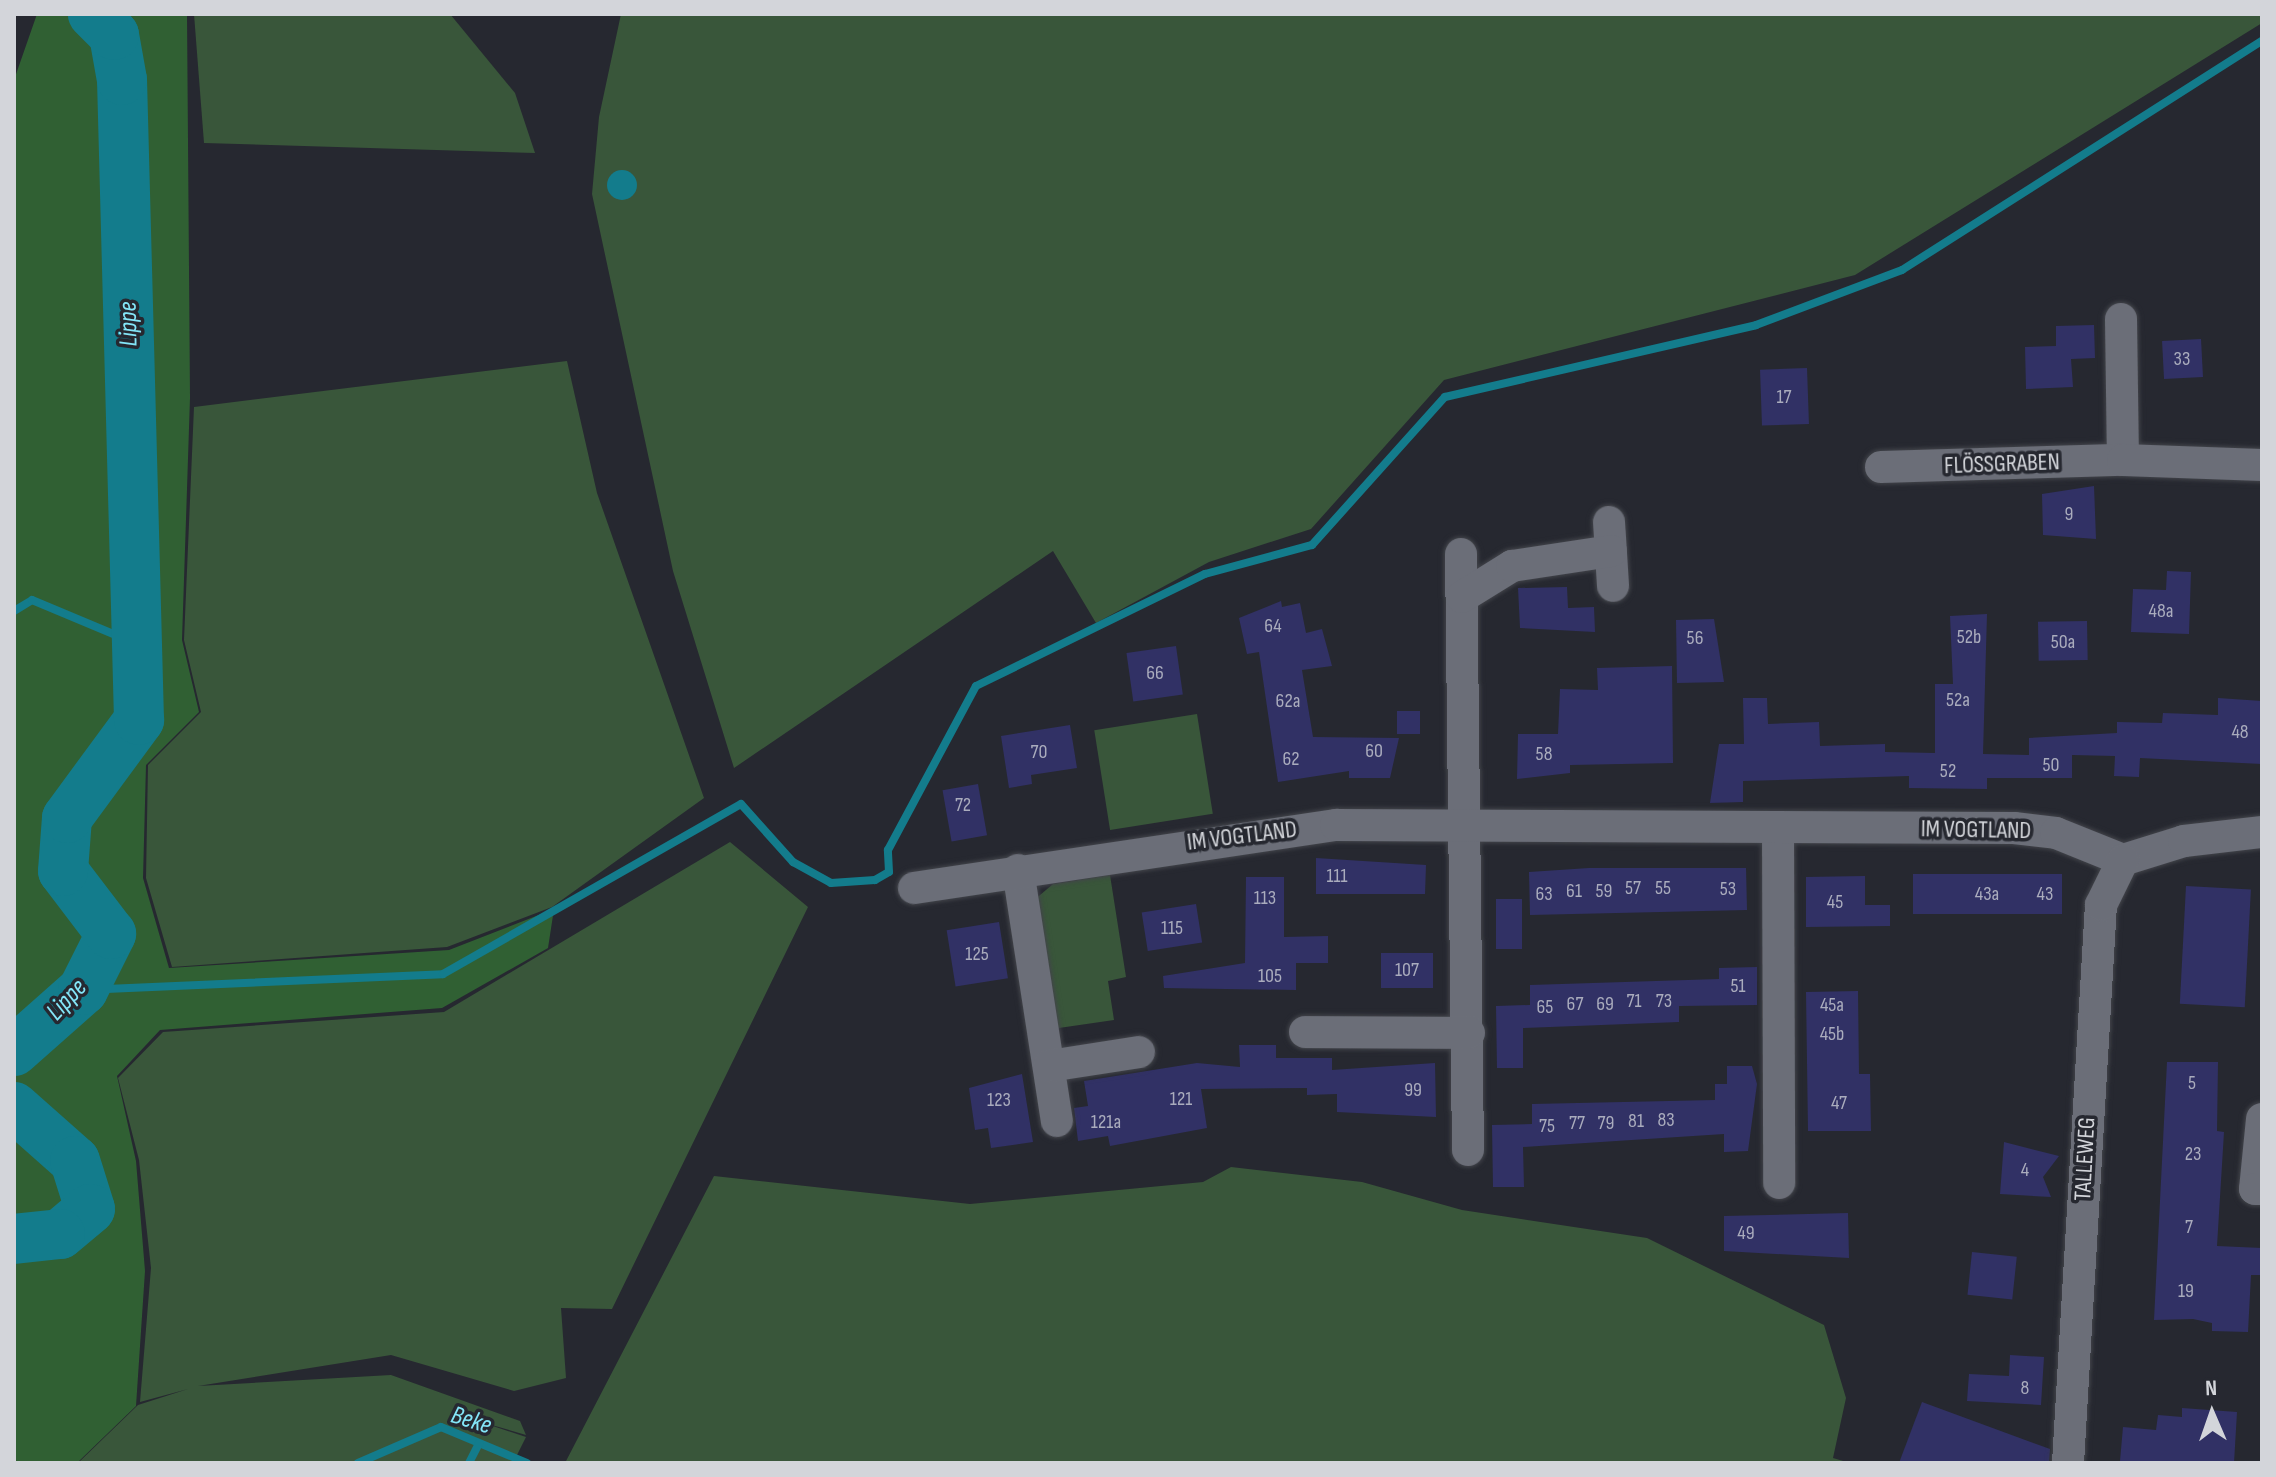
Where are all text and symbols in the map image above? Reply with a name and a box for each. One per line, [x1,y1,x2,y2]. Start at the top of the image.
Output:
water label: Lippe [113,301,145,347]
house number: 33 [2174,347,2190,371]
house number: 17 [1777,385,1791,409]
street label: FLÖSSGRABEN [1944,448,2060,480]
house number: 9 [2065,502,2073,526]
house number: 48a [2149,599,2173,623]
house number: 64 [1264,614,1282,638]
house number: 52b [1957,625,1981,649]
house number: 56 [1687,626,1703,650]
house number: 50a [2051,630,2075,654]
house number: 66 [1146,661,1164,685]
house number: 52a [1946,688,1970,712]
house number: 62a [1276,689,1300,713]
house number: 48 [2231,720,2249,744]
house number: 60 [1365,739,1383,763]
house number: 70 [1031,740,1047,764]
house number: 58 [1536,742,1552,766]
house number: 62 [1282,747,1300,771]
house number: 50 [2043,753,2059,777]
house number: 52 [1940,759,1956,783]
house number: 72 [955,793,971,817]
street label: IM VOGTLAND [1185,815,1299,857]
street label: IM VOGTLAND [1921,815,2031,845]
house number: 111 [1327,864,1347,888]
house number: 57 [1625,876,1641,900]
house number: 55 [1655,876,1671,900]
house number: 53 [1720,877,1736,901]
house number: 61 [1566,879,1582,903]
house number: 59 [1596,879,1612,903]
house number: 63 [1535,882,1553,906]
house number: 43a [1975,882,1999,906]
house number: 43 [2037,882,2053,906]
house number: 113 [1254,886,1276,910]
house number: 45 [1827,890,1843,914]
house number: 115 [1161,916,1183,940]
house number: 125 [965,942,989,966]
house number: 107 [1395,958,1419,982]
house number: 105 [1258,964,1282,988]
water label: Lippe [40,973,94,1027]
house number: 51 [1730,974,1746,998]
house number: 71 [1626,989,1642,1013]
house number: 73 [1656,989,1672,1013]
house number: 67 [1567,992,1583,1016]
house number: 69 [1596,992,1614,1016]
house number: 45a [1820,993,1844,1017]
house number: 65 [1537,995,1553,1019]
house number: 45b [1820,1022,1844,1046]
house number: 5 [2188,1071,2196,1095]
house number: 99 [1404,1078,1422,1102]
house number: 121 [1170,1087,1192,1111]
house number: 123 [987,1088,1011,1112]
house number: 47 [1831,1091,1847,1115]
house number: 83 [1657,1108,1675,1132]
house number: 81 [1628,1109,1644,1133]
house number: 121a [1091,1110,1121,1134]
house number: 77 [1569,1111,1585,1135]
house number: 79 [1598,1111,1614,1135]
house number: 75 [1539,1114,1555,1138]
street label: TALLEWEG [2068,1116,2102,1202]
house number: 23 [2185,1142,2201,1166]
house number: 4 [2021,1158,2029,1182]
house number: 7 [2185,1215,2193,1239]
house number: 49 [1737,1221,1755,1245]
house number: 19 [2178,1279,2194,1303]
north arrow [2172,1373,2252,1453]
text: N [2205,1375,2217,1402]
house number: 8 [2021,1376,2029,1400]
water label: Beke [447,1400,495,1442]

